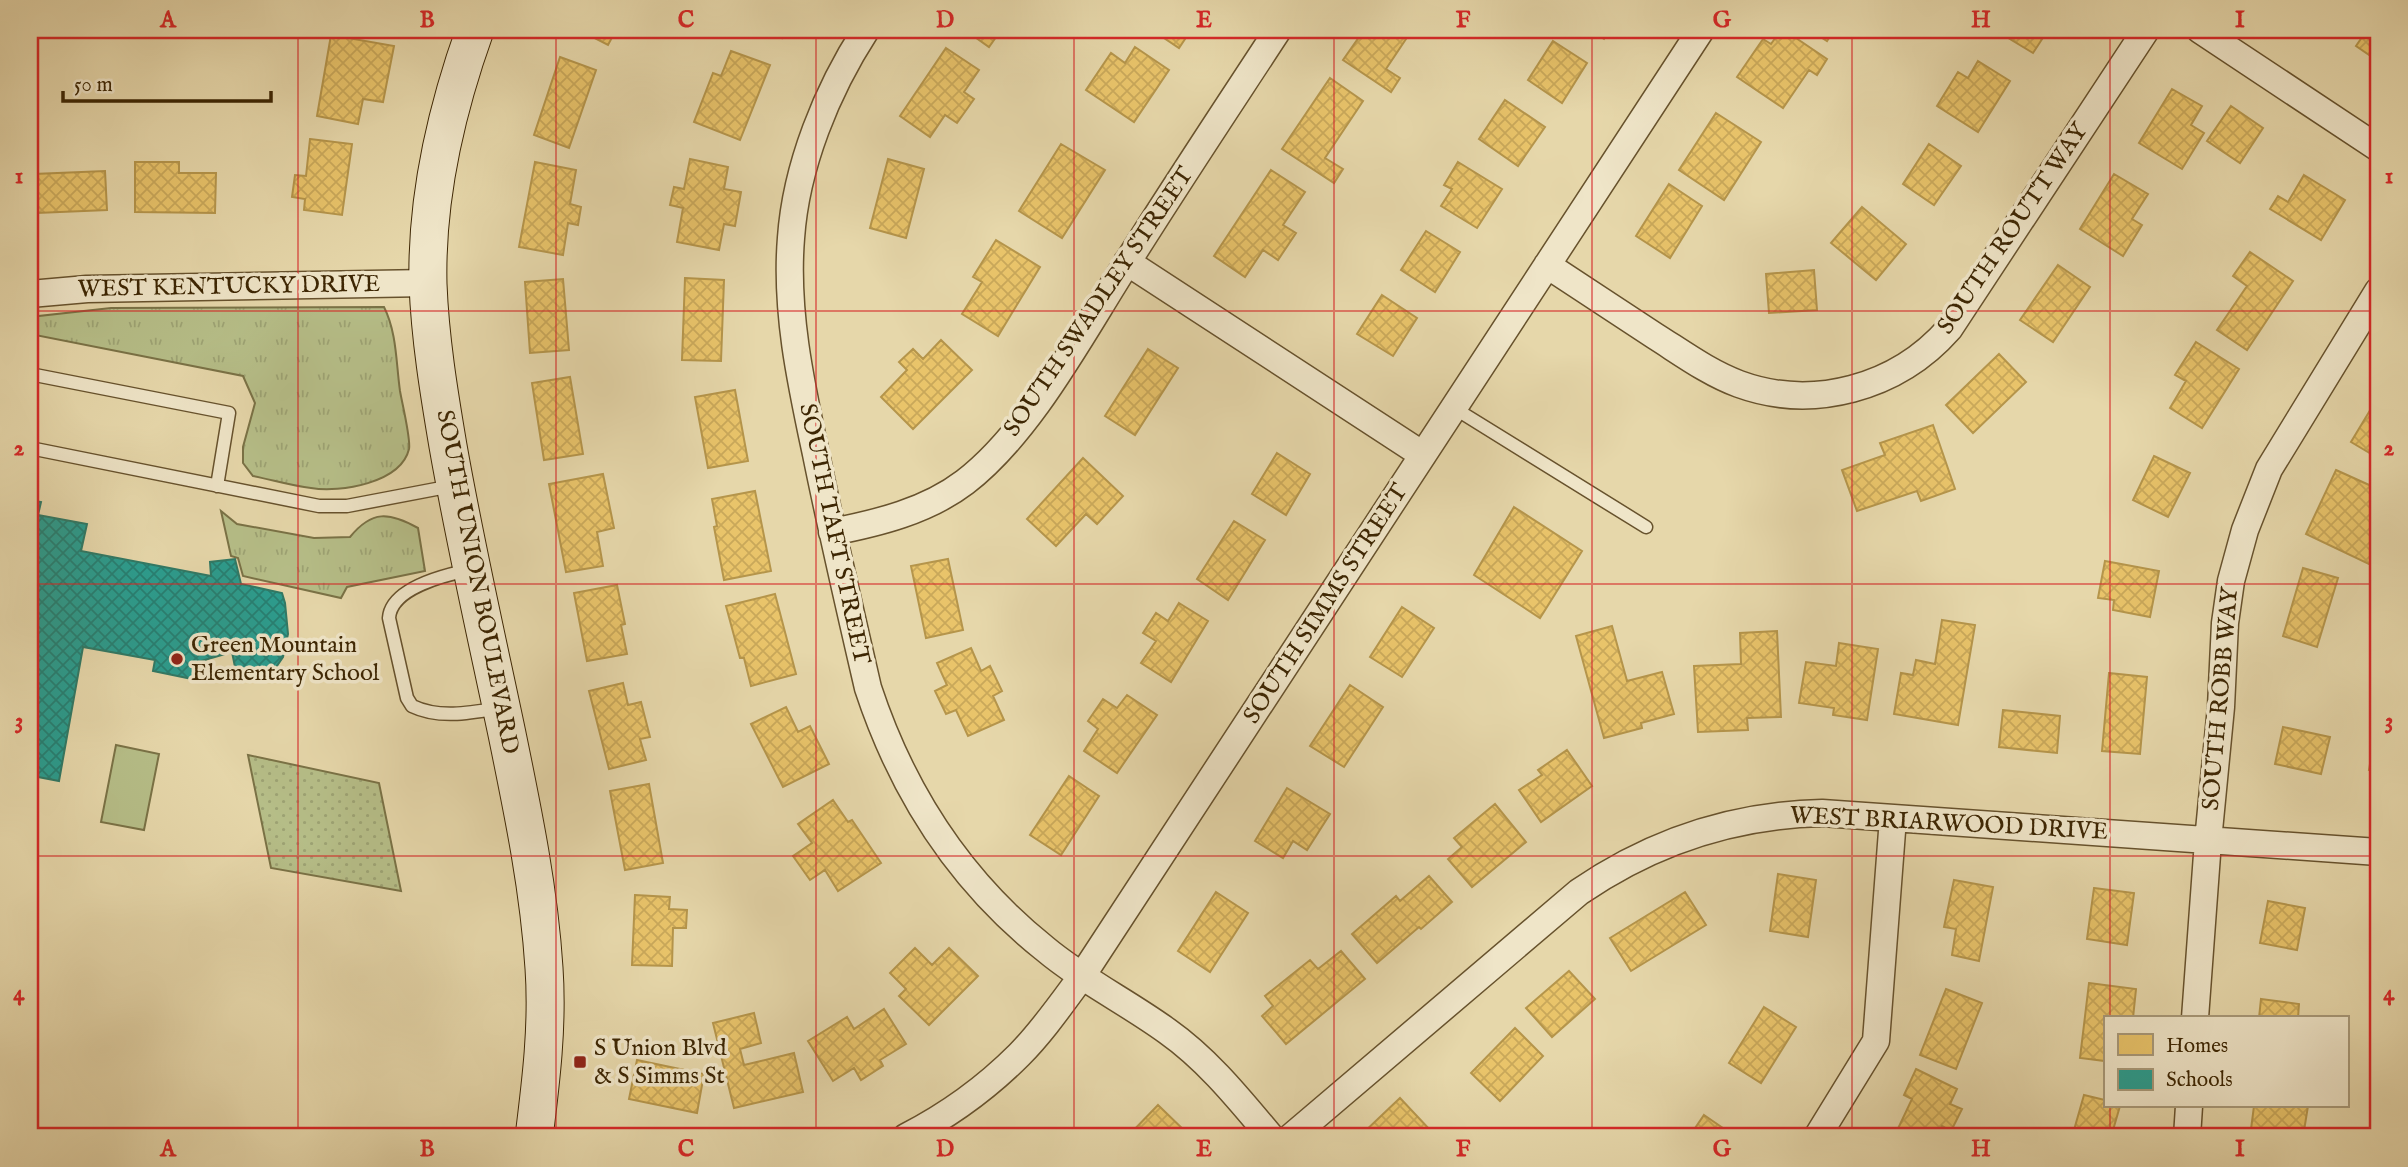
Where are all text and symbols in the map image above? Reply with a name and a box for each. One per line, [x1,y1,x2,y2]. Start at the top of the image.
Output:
text: A [159,6,177,35]
text: B [419,6,435,35]
text: C [678,6,695,35]
text: D [936,6,954,35]
text: E [1196,6,1212,35]
text: F [1456,6,1471,35]
text: G [1713,6,1732,35]
text: H [1971,6,1991,35]
text: I [2235,6,2245,35]
scale bar [63,60,271,104]
text: 50 m [74,72,113,99]
street label: SOUTH ROUTT WAY [1931,116,2096,341]
street label: SOUTH SWADLEY STREET [997,161,1201,443]
text: 1 [15,162,23,191]
text: 1 [2385,162,2393,191]
street label: WEST KENTUCKY DRIVE [77,269,381,305]
street label: SOUTH TAFT STREET [791,401,877,668]
street label: SOUTH UNION BOULEVARD [428,407,526,757]
text: 2 [14,434,25,463]
text: 2 [2384,434,2395,463]
street label: SOUTH SIMMS STREET [1237,478,1415,730]
street label: SOUTH ROBB WAY [2196,584,2246,812]
place label: Green Mountain Elementary School [191,630,380,689]
marker: Green Mountain Elementary School [169,651,185,667]
text: 3 [15,707,23,736]
text: 3 [2385,707,2393,736]
street label: WEST BRIARWOOD DRIVE [1789,800,2109,848]
text: 4 [13,979,25,1008]
text: 4 [2383,979,2395,1008]
legend [2104,1016,2348,1108]
place label: S Union Blvd & S Simms St [594,1033,727,1092]
text: Homes [2166,1033,2228,1060]
marker: S Union Blvd & S Simms St [572,1054,588,1070]
text: Schools [2166,1067,2233,1094]
text: A [159,1135,177,1164]
text: B [419,1135,435,1164]
text: C [678,1135,695,1164]
text: D [936,1135,954,1164]
text: E [1196,1135,1212,1164]
text: F [1456,1135,1471,1164]
text: G [1713,1135,1732,1164]
text: H [1971,1135,1991,1164]
text: I [2235,1135,2245,1164]

